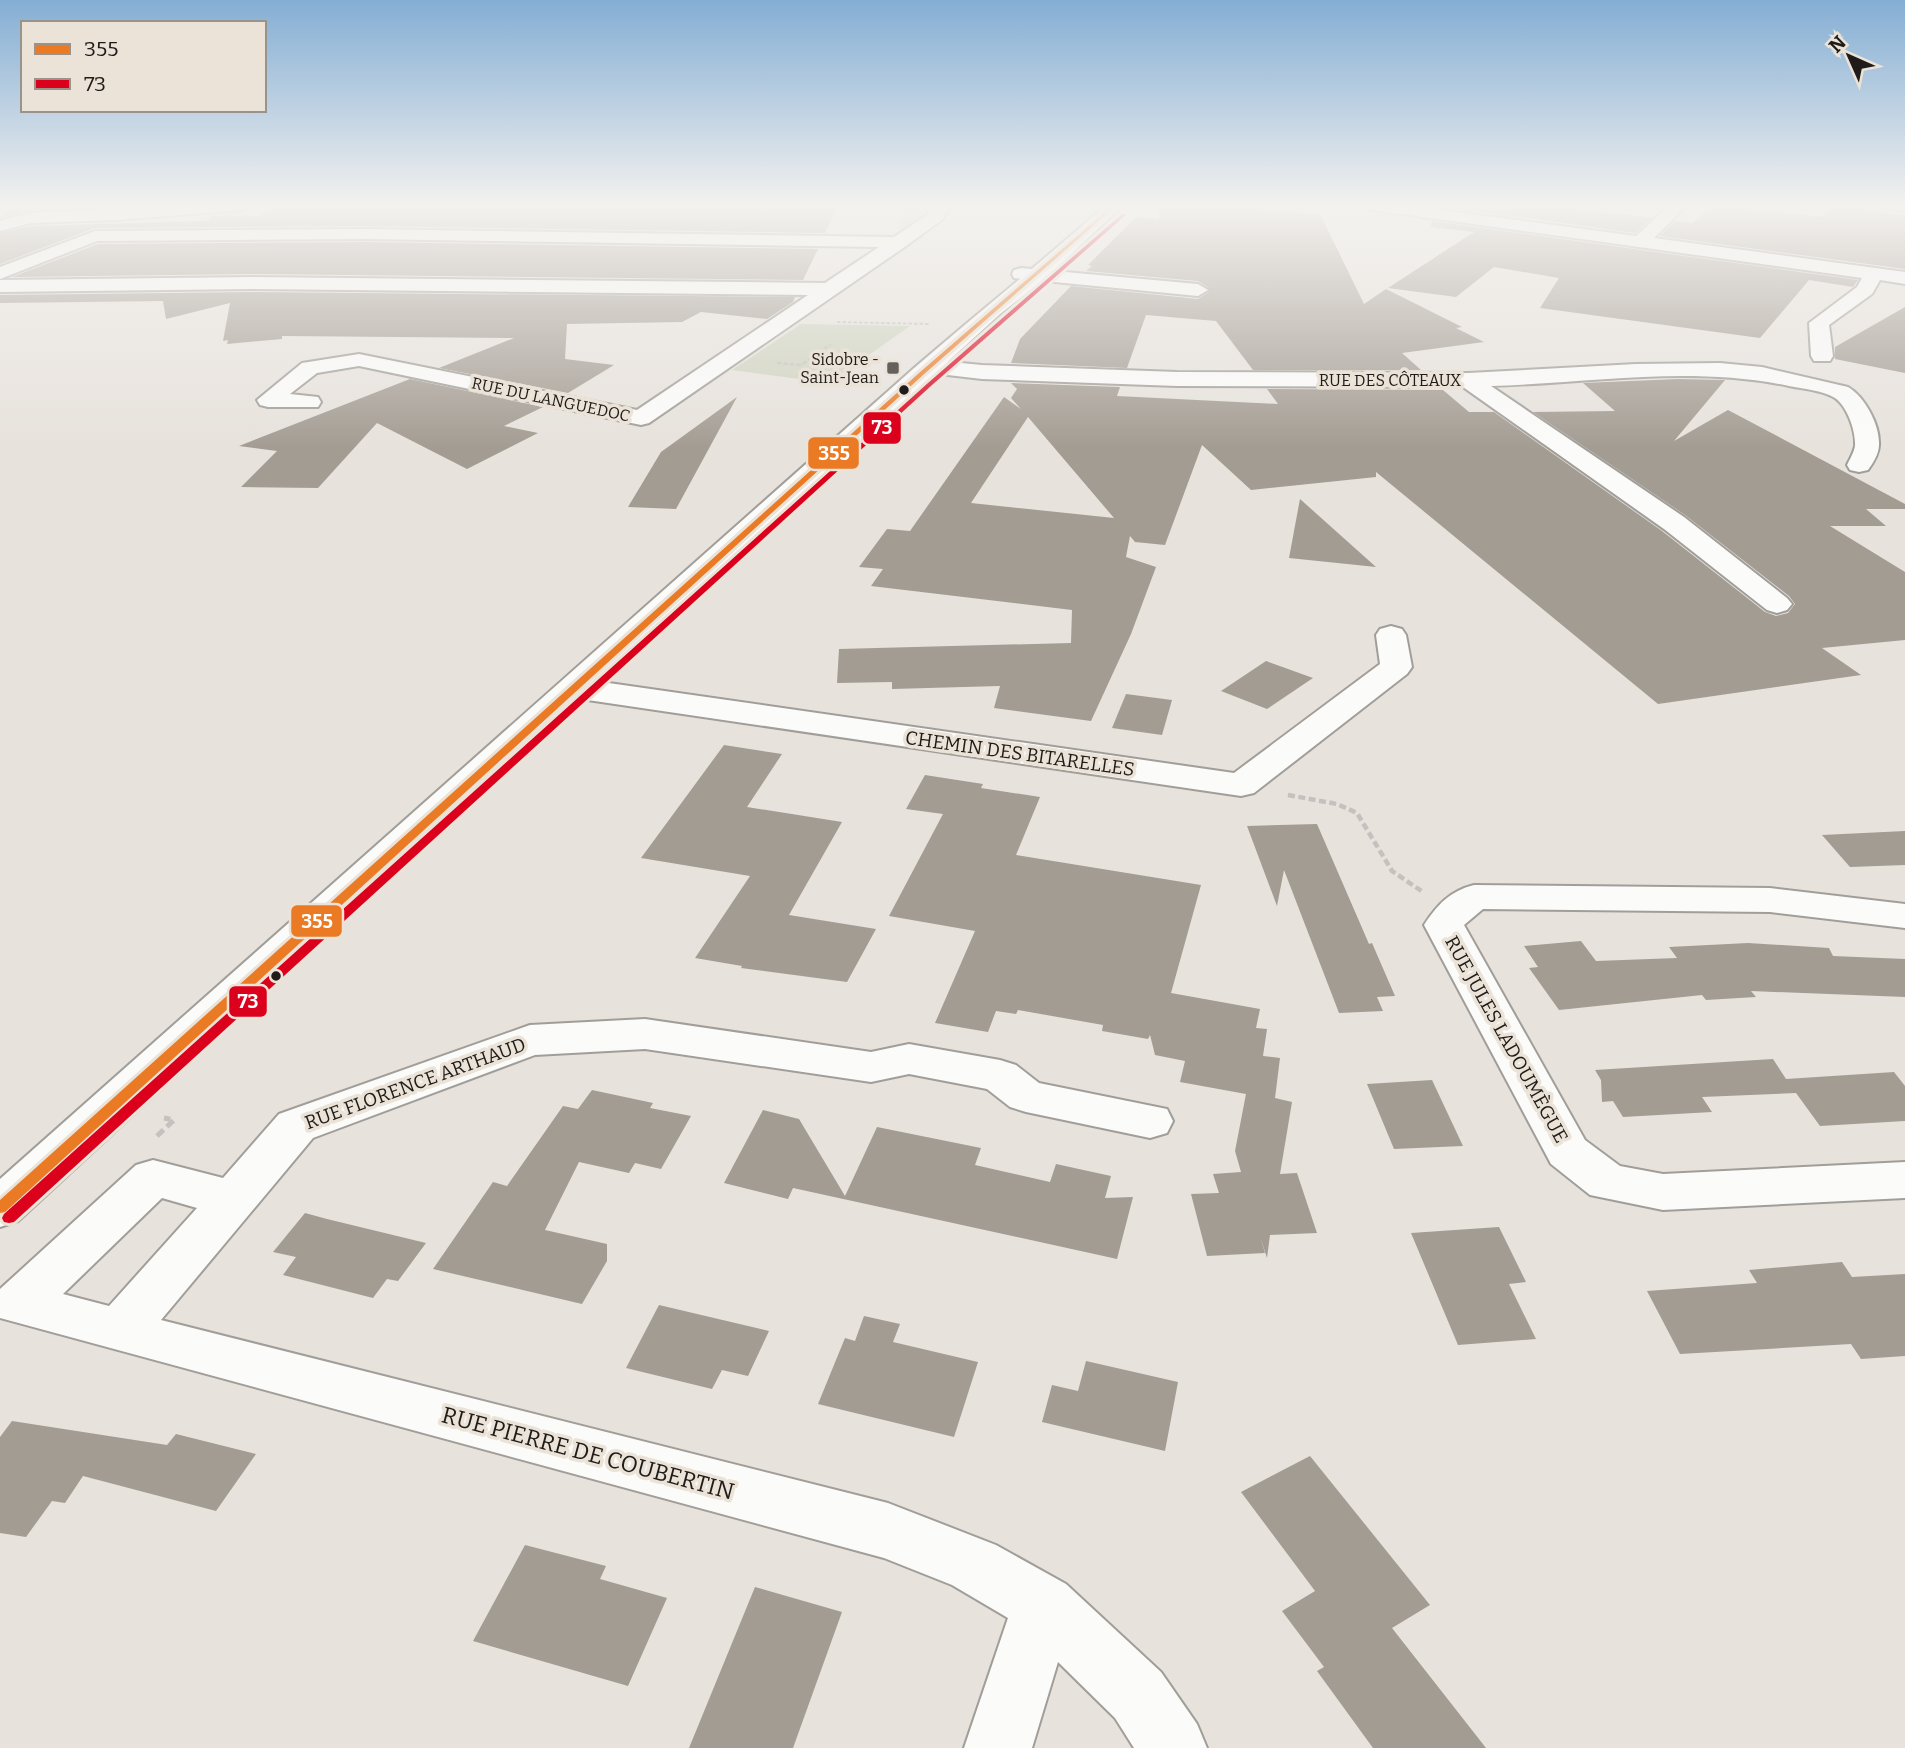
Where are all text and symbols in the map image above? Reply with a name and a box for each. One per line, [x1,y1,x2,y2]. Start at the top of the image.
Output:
legend [21,21,266,112]
north arrow [1814,21,1884,91]
text: N [1824,31,1851,58]
text: 355 [84,36,118,62]
text: 73 [84,71,106,97]
place label: Sidobre - Saint-Jean [800,350,879,387]
marker: Sidobre - Saint-Jean [885,360,901,376]
street label: RUE DES CÔTEAUX [1319,370,1461,390]
street label: RUE DU LANGUEDOC [470,373,632,426]
unlabelled marker [897,383,911,397]
line badge: 73 [862,411,902,445]
text: 73 [872,416,892,439]
line badge: 355 [807,436,860,470]
text: 355 [818,442,850,465]
street label: CHEMIN DES BITARELLES [904,726,1136,781]
line badge: 355 [290,904,343,938]
text: 355 [301,910,333,933]
street label: RUE JULES LADOUMÈGUE [1440,932,1573,1147]
unlabelled marker [269,969,283,983]
line badge: 73 [228,985,268,1018]
text: 73 [238,990,258,1013]
street label: RUE FLORENCE ARTHAUD [301,1033,529,1134]
street label: RUE PIERRE DE COUBERTIN [439,1400,737,1506]

